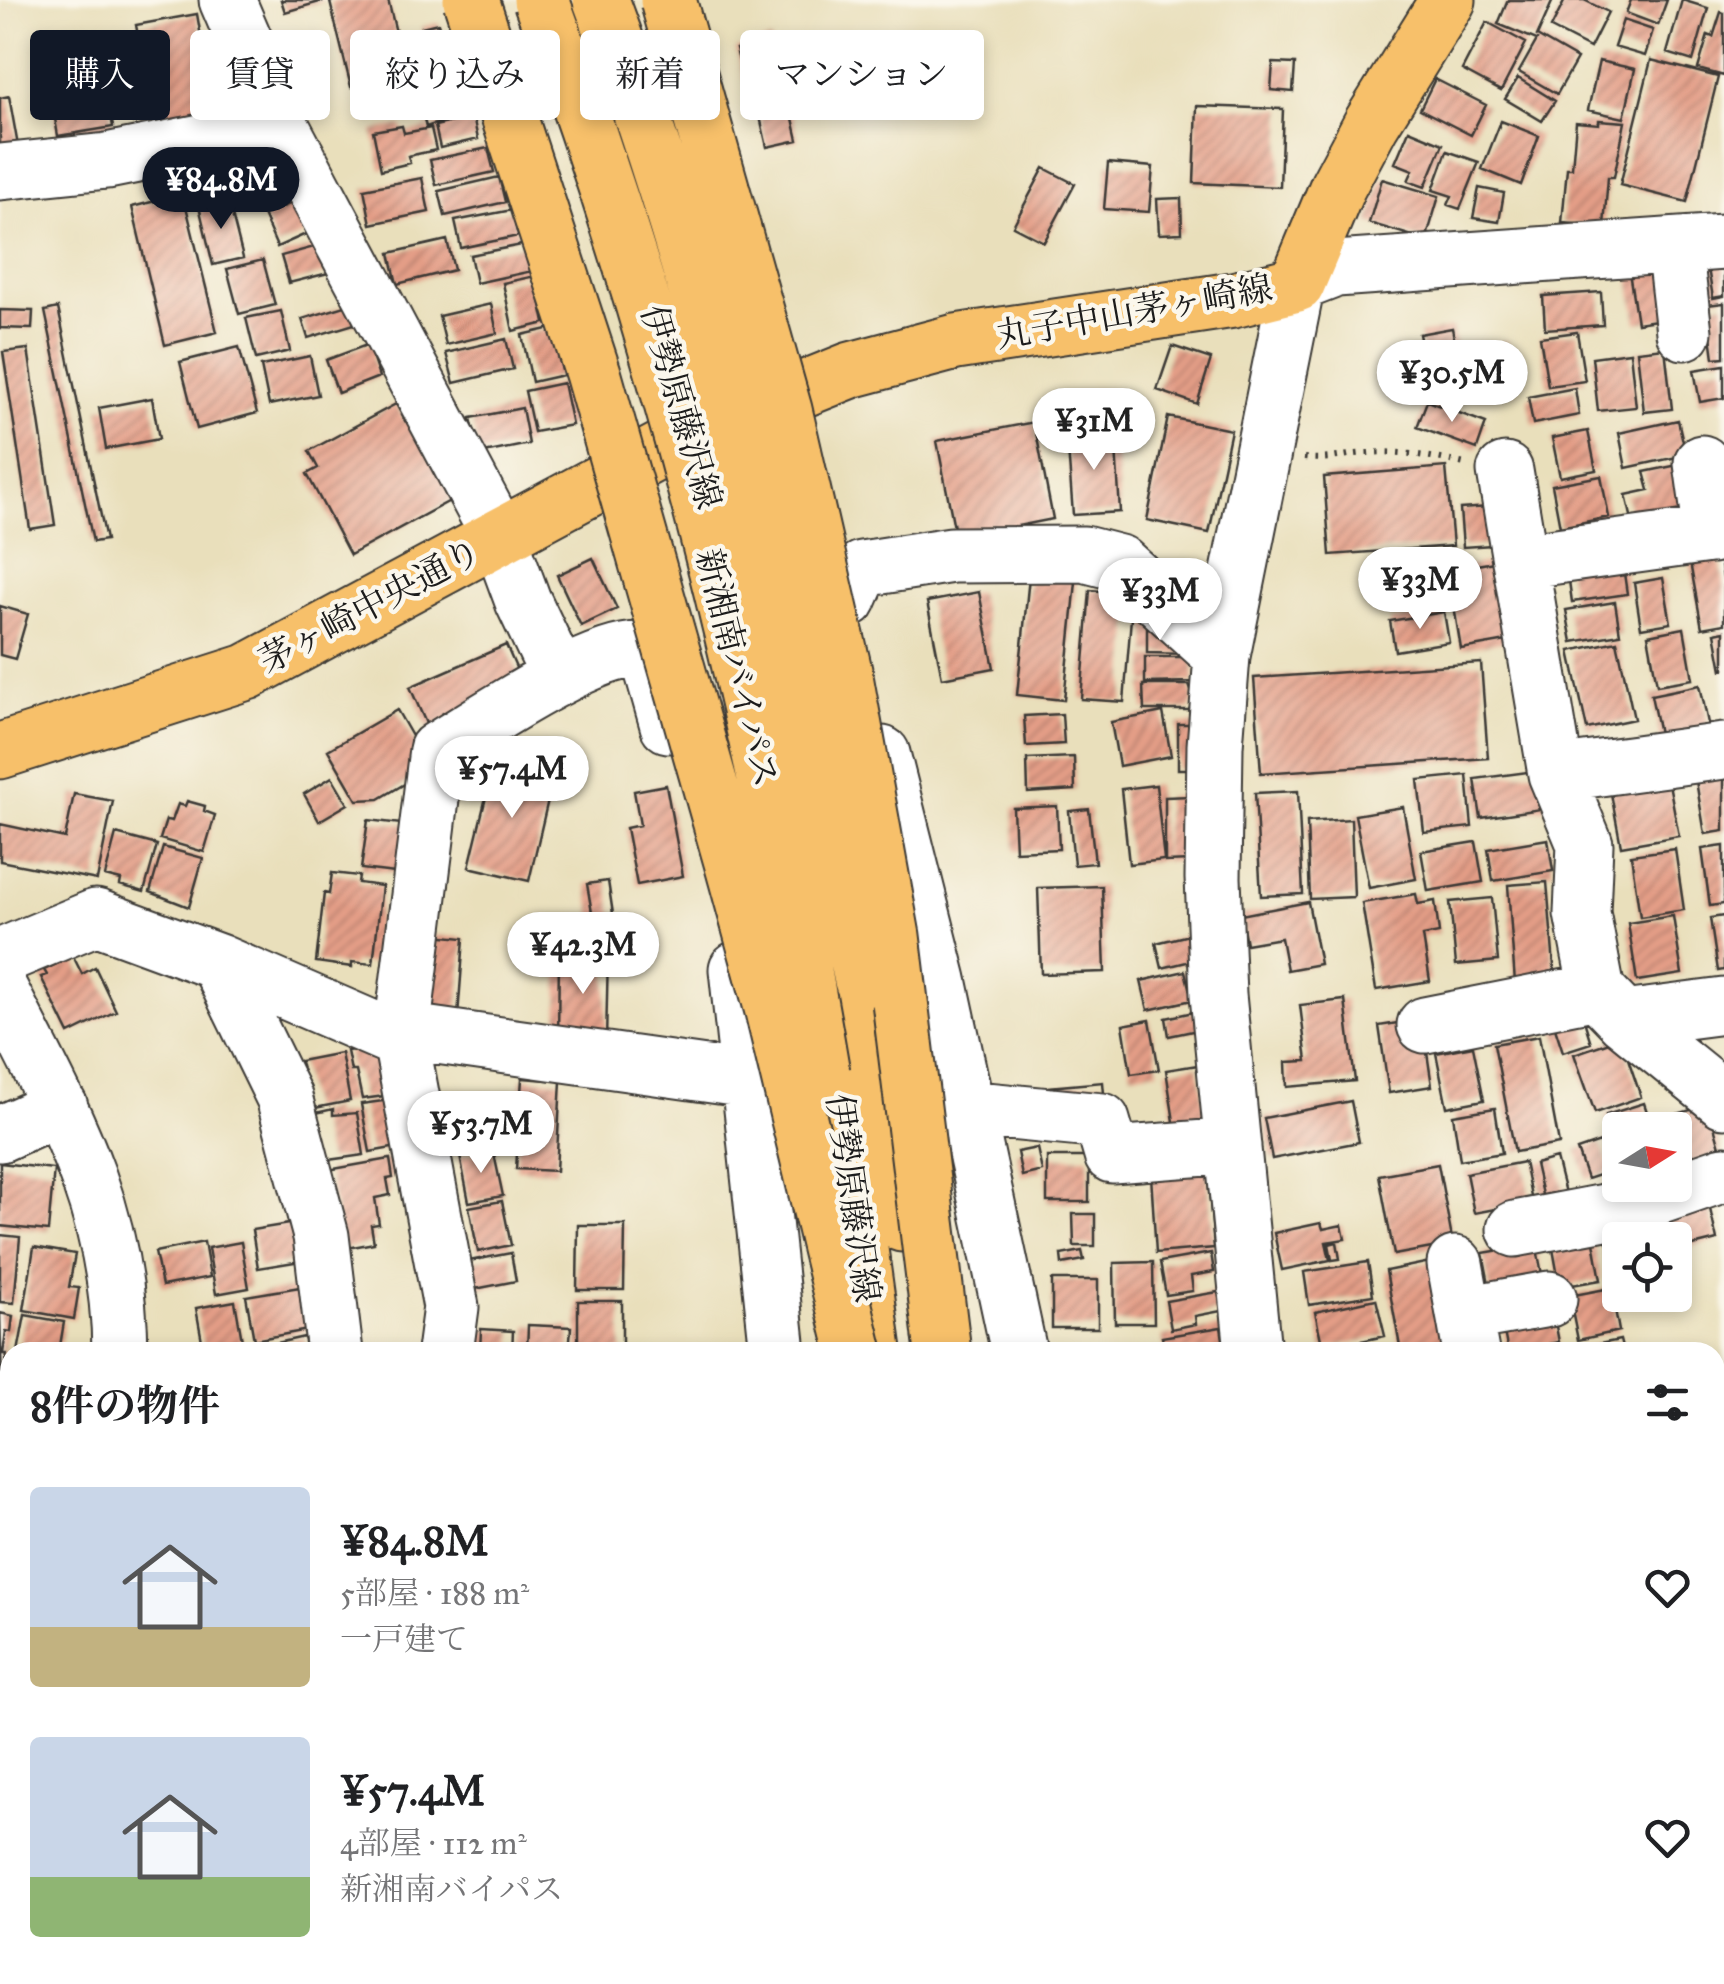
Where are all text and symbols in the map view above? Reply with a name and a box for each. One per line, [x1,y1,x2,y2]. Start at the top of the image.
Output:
chip: 購入 [30,30,170,120]
chip: 賃貸 [190,30,330,120]
chip: 絞り込み [350,30,560,120]
chip: 新着 [580,30,720,120]
chip: マンション [740,30,984,120]
pin: ¥84.8M [140,147,302,232]
text: ¥84.8M [164,160,278,199]
street label: 丸子中山茅ヶ崎線 [992,267,1276,357]
street label: 伊勢原藤沢線 [631,300,731,514]
pin: ¥30.5M [1371,340,1533,425]
text: ¥30.5M [1399,353,1505,392]
pin: ¥31M [1035,388,1153,473]
text: ¥31M [1054,401,1134,440]
street label: 茅ヶ崎中央通り [252,530,488,682]
street label: 新湘南バイパス [687,544,787,792]
pin: ¥33M [1361,547,1479,632]
pin: ¥33M [1101,558,1219,643]
text: ¥33M [1380,560,1460,599]
text: ¥33M [1120,571,1200,610]
pin: ¥57.4M [431,736,593,821]
text: ¥57.4M [457,749,567,788]
pin: ¥42.3M [502,912,664,997]
text: ¥42.3M [529,925,637,964]
pin: ¥53.7M [400,1091,562,1176]
street label: 伊勢原藤沢線 [817,1091,889,1305]
text: ¥53.7M [429,1104,533,1143]
north arrow [1602,1112,1692,1202]
map controls [1602,1112,1692,1312]
button: locate [1602,1222,1692,1312]
icon: filters [1640,1375,1695,1430]
text: 8件の物件 [30,1380,220,1432]
text: ¥84.8M [340,1515,489,1567]
icon: home [110,1527,230,1647]
icon: heart [1640,1560,1695,1615]
text: 5部屋 · 188 m² [340,1574,529,1613]
text: 一戸建て [340,1620,468,1659]
text: ¥57.4M [340,1765,485,1817]
icon: home [110,1777,230,1897]
icon: heart [1640,1810,1695,1865]
text: 4部屋 · 112 m² [340,1824,527,1863]
text: 新湘南バイパス [340,1870,563,1909]

